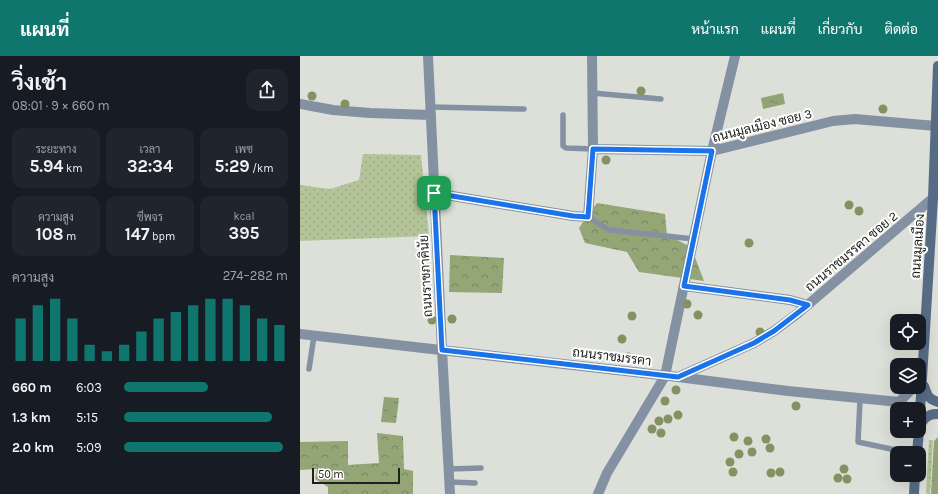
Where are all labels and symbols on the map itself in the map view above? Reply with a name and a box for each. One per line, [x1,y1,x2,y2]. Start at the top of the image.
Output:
street label: ถนนมูลเมือง ซอย 3 [710,104,814,147]
pin [417,176,451,210]
street label: ถนนราชมรรคา ซอย 2 [802,208,901,294]
street label: ถนนมูลเมือง [906,213,929,279]
street label: ถนนราชภาคินัย [415,234,435,318]
street label: ถนนราชมรรคา [572,344,652,369]
scale bar [312,466,400,485]

